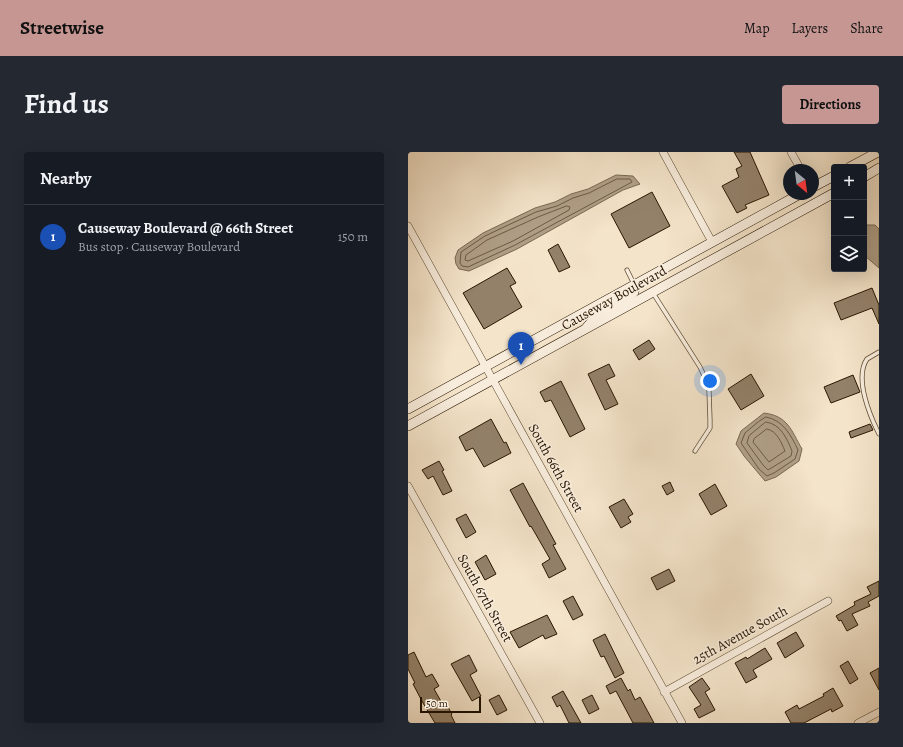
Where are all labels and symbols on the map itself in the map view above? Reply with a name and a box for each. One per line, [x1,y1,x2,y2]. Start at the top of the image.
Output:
north arrow [783,164,819,200]
street label: Causeway Boulevard [558,261,670,335]
pin: 1 [508,332,534,365]
your location [700,371,720,391]
street label: South 66th Street [524,420,588,516]
street label: South 67th Street [453,550,517,646]
street label: 25th Avenue South [689,601,791,669]
scale bar [420,695,481,714]

